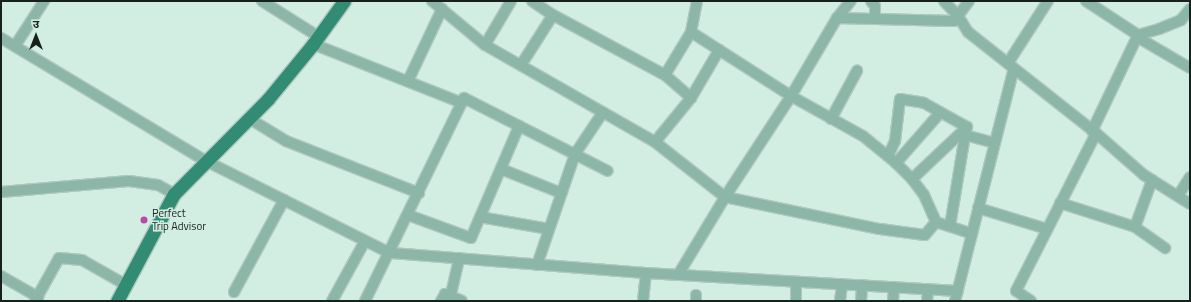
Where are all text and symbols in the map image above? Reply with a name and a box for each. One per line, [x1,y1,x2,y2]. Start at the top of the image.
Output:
north arrow [16,16,56,56]
text: उ [33,16,39,32]
place label: Perfect Trip Advisor [152,207,206,233]
marker: Perfect Trip Advisor [139,215,149,225]

